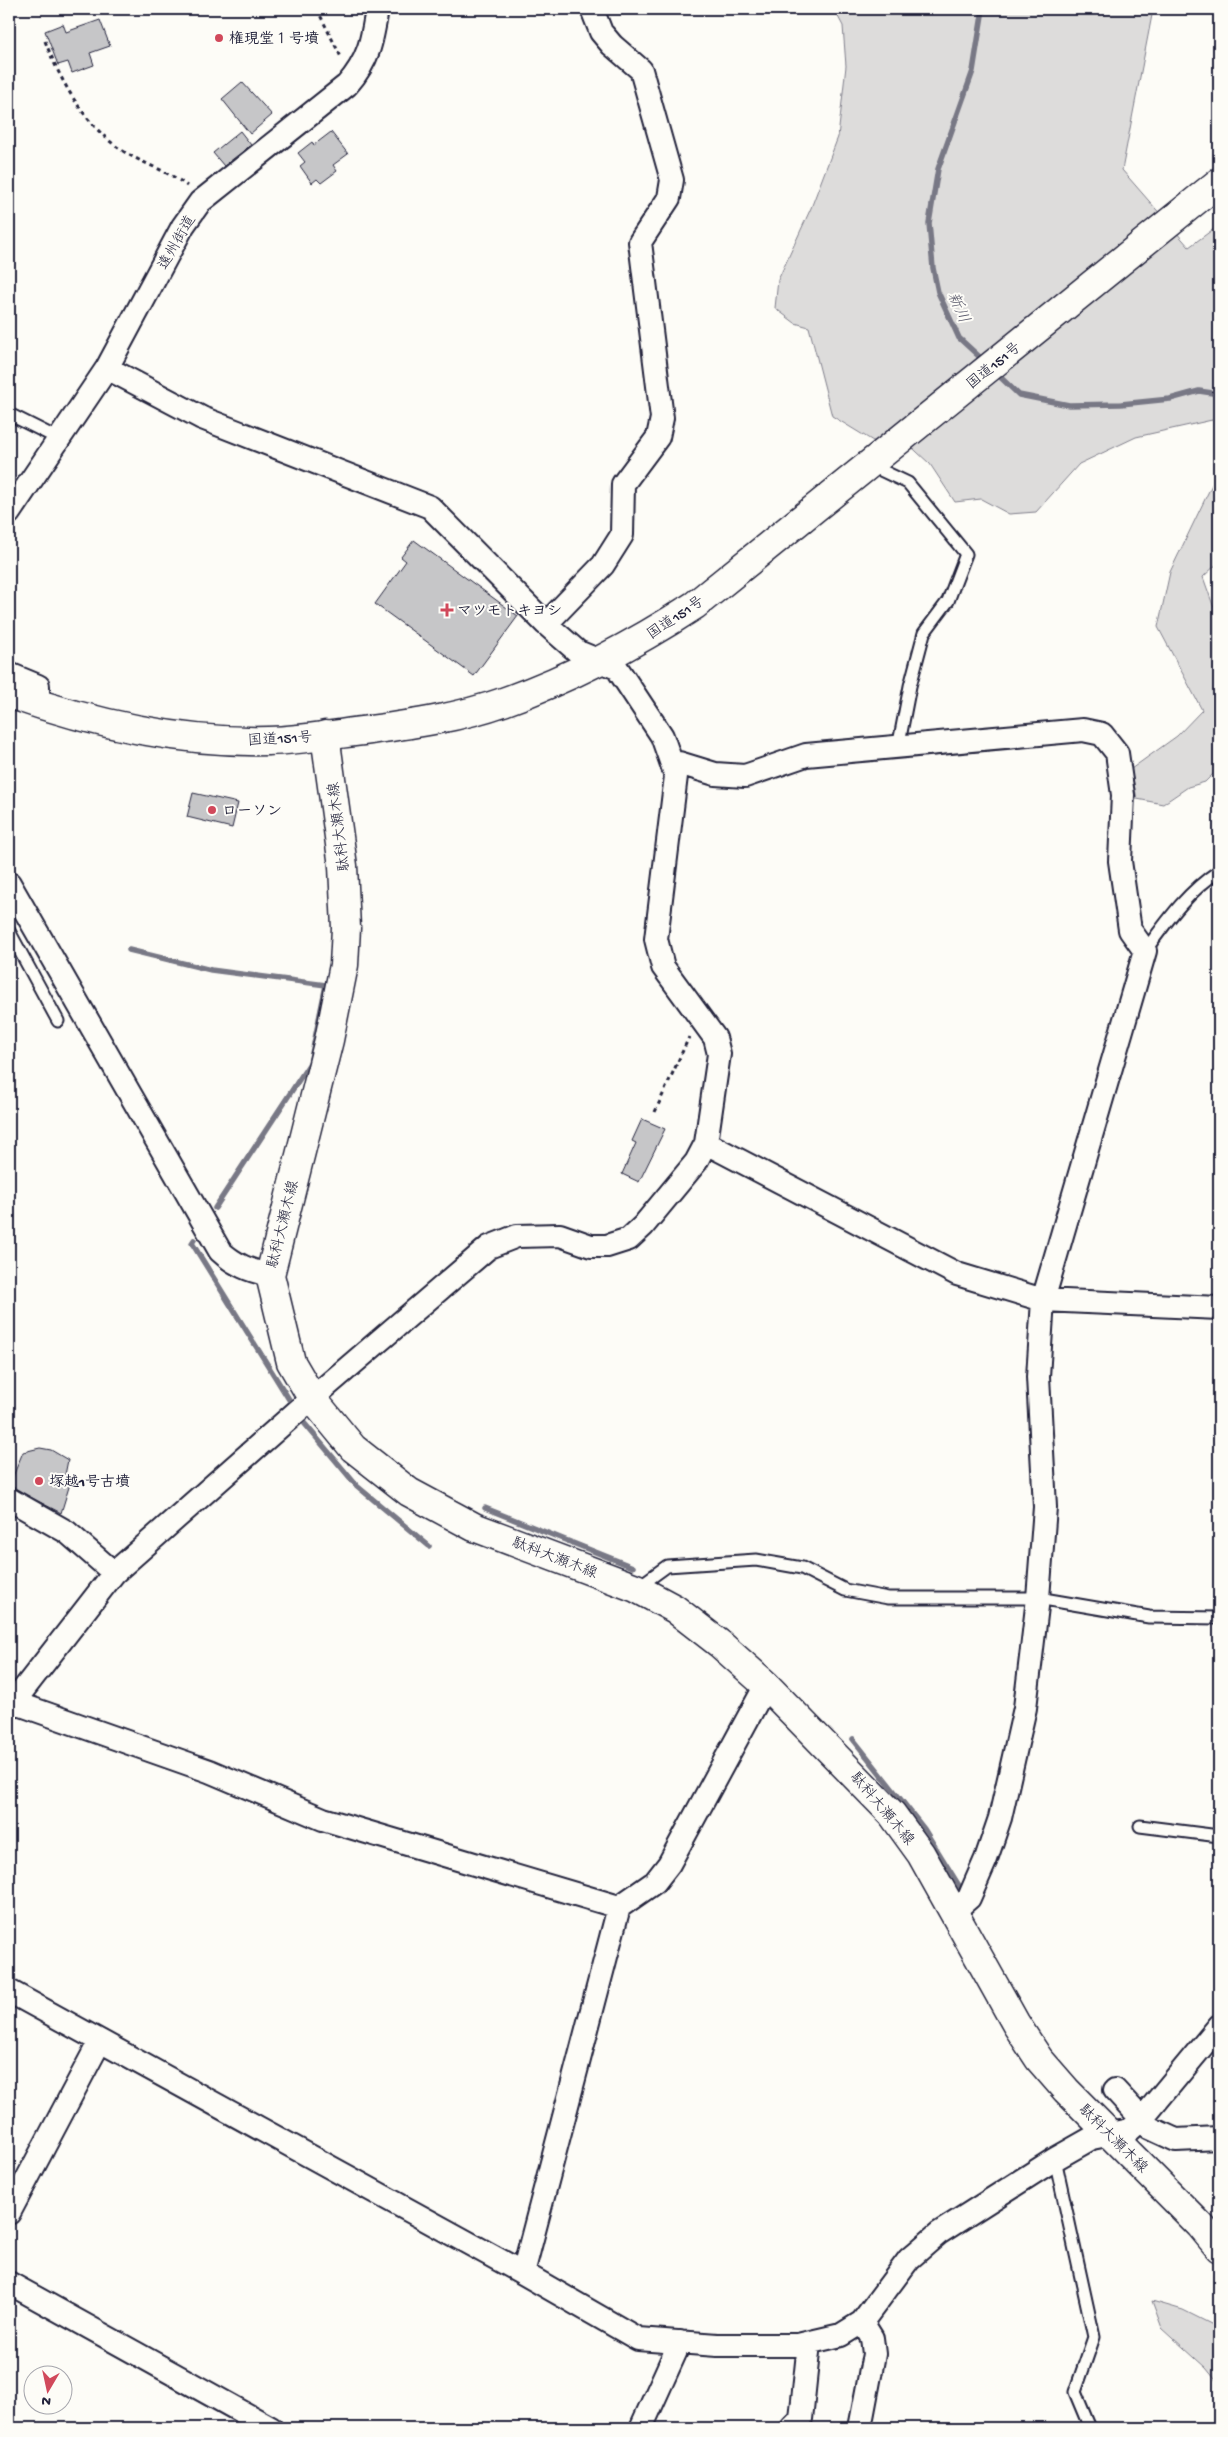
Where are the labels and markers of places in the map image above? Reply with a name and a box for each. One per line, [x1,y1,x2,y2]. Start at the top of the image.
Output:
place label: 権現堂１号墳 [229,30,319,49]
marker: 権現堂１号墳 [213,32,225,44]
place label: マツモトキヨシ [457,603,562,621]
marker: マツモトキヨシ [441,604,453,616]
place label: ローソン [222,803,282,821]
marker: ローソン [206,804,218,816]
place label: 塚越1号古墳 [49,1473,130,1492]
marker: 塚越1号古墳 [33,1475,45,1487]

